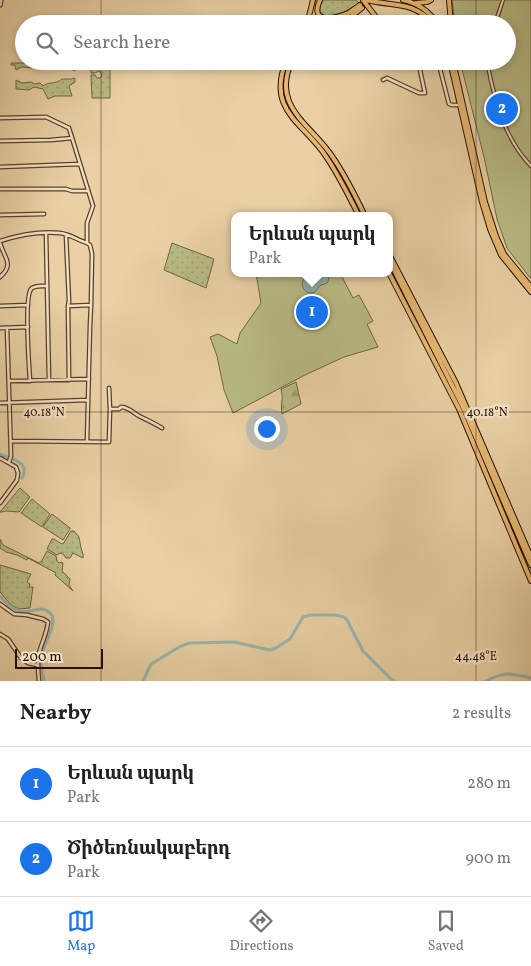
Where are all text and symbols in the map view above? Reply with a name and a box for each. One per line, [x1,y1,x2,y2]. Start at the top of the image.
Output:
search box [15,15,516,70]
icon: search [33,29,61,57]
text: Search here [73,30,170,56]
pin: 2 [486,90,518,128]
popup [231,212,393,277]
text: Երևան պարկ [249,222,375,248]
text: Park [249,248,281,270]
pin: 1 [296,293,328,331]
text: 40.18°N [23,405,65,421]
text: 40.18°N [466,405,508,421]
your location [254,416,280,442]
scale bar [15,646,102,669]
text: 200 m [22,648,62,667]
text: 44.48°E [455,649,497,665]
text: Nearby [20,699,91,728]
text: 2 results [452,703,511,725]
text: Երևան պարկ [67,761,194,787]
text: 1 [33,773,39,795]
text: 280 m [467,773,511,795]
text: Park [67,787,100,809]
text: Ծիծեռնակաբերդ [67,836,231,862]
text: 2 [32,848,40,870]
text: 900 m [465,848,511,870]
text: Park [67,862,100,884]
tab: Map [67,907,95,956]
tab: Directions [229,907,294,956]
tab: Saved [428,907,464,956]

